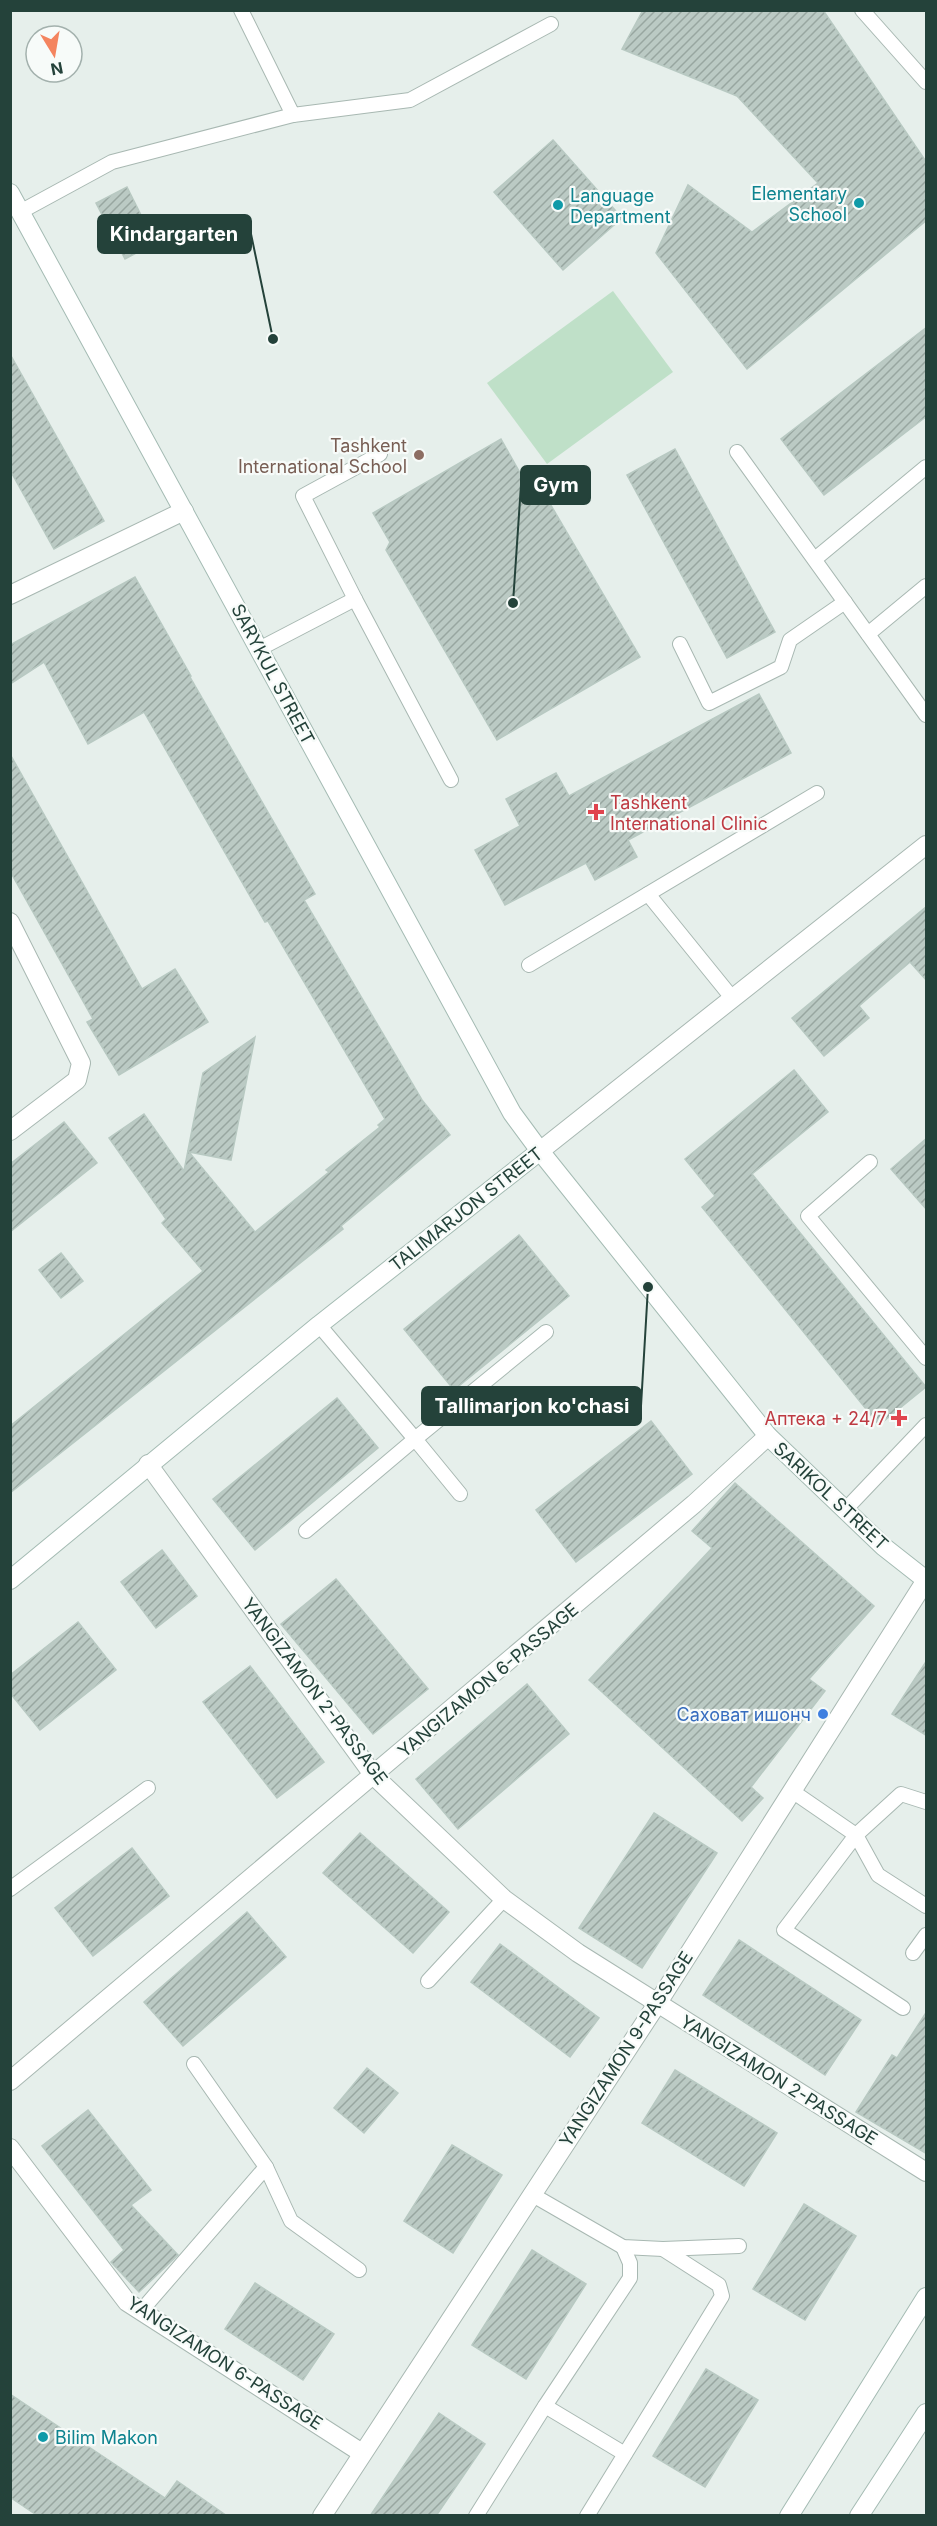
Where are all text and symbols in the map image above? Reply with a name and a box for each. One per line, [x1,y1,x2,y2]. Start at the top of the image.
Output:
north arrow [24,24,84,84]
text: N [49,58,65,80]
place label: Elementary School [751,183,847,225]
place label: Language Department [570,185,671,227]
marker: Elementary School [852,196,866,210]
marker: Language Department [551,198,565,212]
callout: Kindargarten [98,215,251,253]
text: Kindargarten [110,222,238,246]
place label: Tashkent International School [238,435,407,477]
marker: Tashkent International School [412,448,426,462]
callout: Gym [521,466,590,504]
text: Gym [533,473,579,497]
street label: SARYKUL STREET [227,600,319,748]
place label: Tashkent International Clinic [610,792,768,834]
marker: Tashkent International Clinic [587,803,605,821]
street label: TALIMARJON STREET [385,1143,547,1275]
callout: Tallimarjon ko'chasi [422,1387,641,1425]
text: Tallimarjon ko'chasi [435,1394,629,1418]
place label: Аптека + 24/7 [765,1408,887,1429]
marker: Аптека + 24/7 [892,1411,906,1425]
street label: SARIKOL STREET [769,1438,893,1554]
street label: YANGIZAMON 2-PASSAGE [238,1593,392,1789]
street label: YANGIZAMON 6-PASSAGE [394,1598,582,1762]
place label: Саховат ишонч [677,1704,811,1725]
marker: Саховат ишонч [816,1707,830,1721]
street label: YANGIZAMON 9-PASSAGE [555,1947,697,2151]
street label: YANGIZAMON 2-PASSAGE [677,2011,881,2149]
street label: YANGIZAMON 6-PASSAGE [123,2292,327,2434]
place label: Bilim Makon [55,2427,158,2448]
marker: Bilim Makon [36,2430,50,2444]

